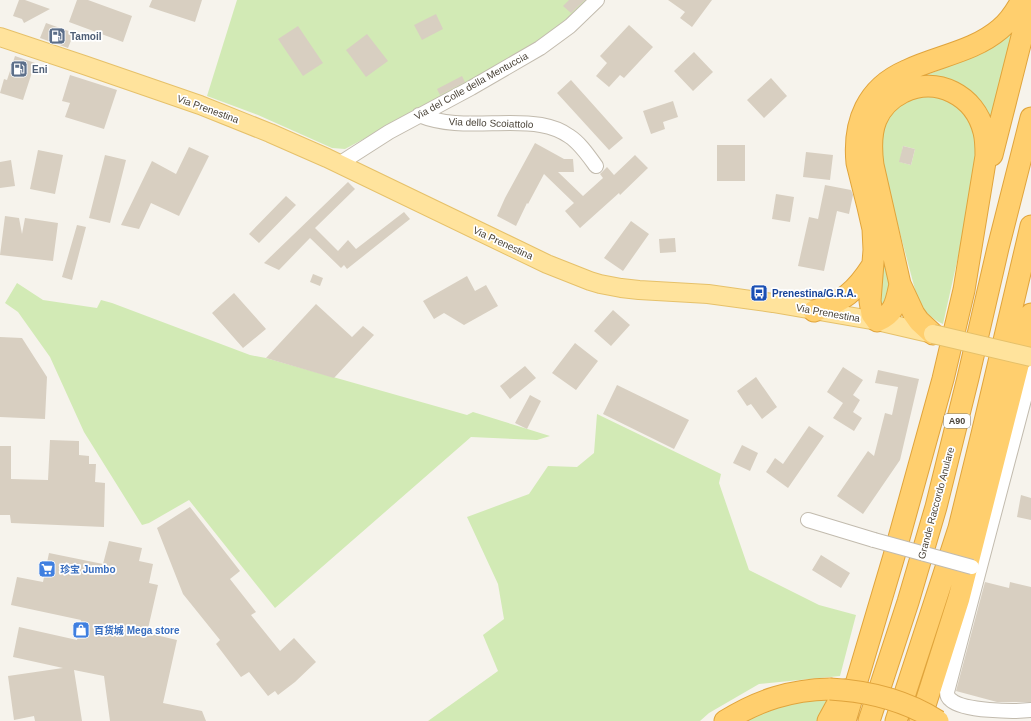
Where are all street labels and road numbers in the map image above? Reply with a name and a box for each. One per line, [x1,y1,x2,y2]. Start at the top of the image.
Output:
street label: Via del Colle della Mentuccia [412,50,530,122]
street label: Via Prenestina [176,93,241,125]
street label: Via dello Scoiattolo [448,116,534,130]
street label: Via Prenestina [471,224,535,262]
street label: Via Prenestina [795,302,861,324]
road number: A90 [944,414,970,428]
street label: Grande Raccordo Anulare [916,445,956,560]

